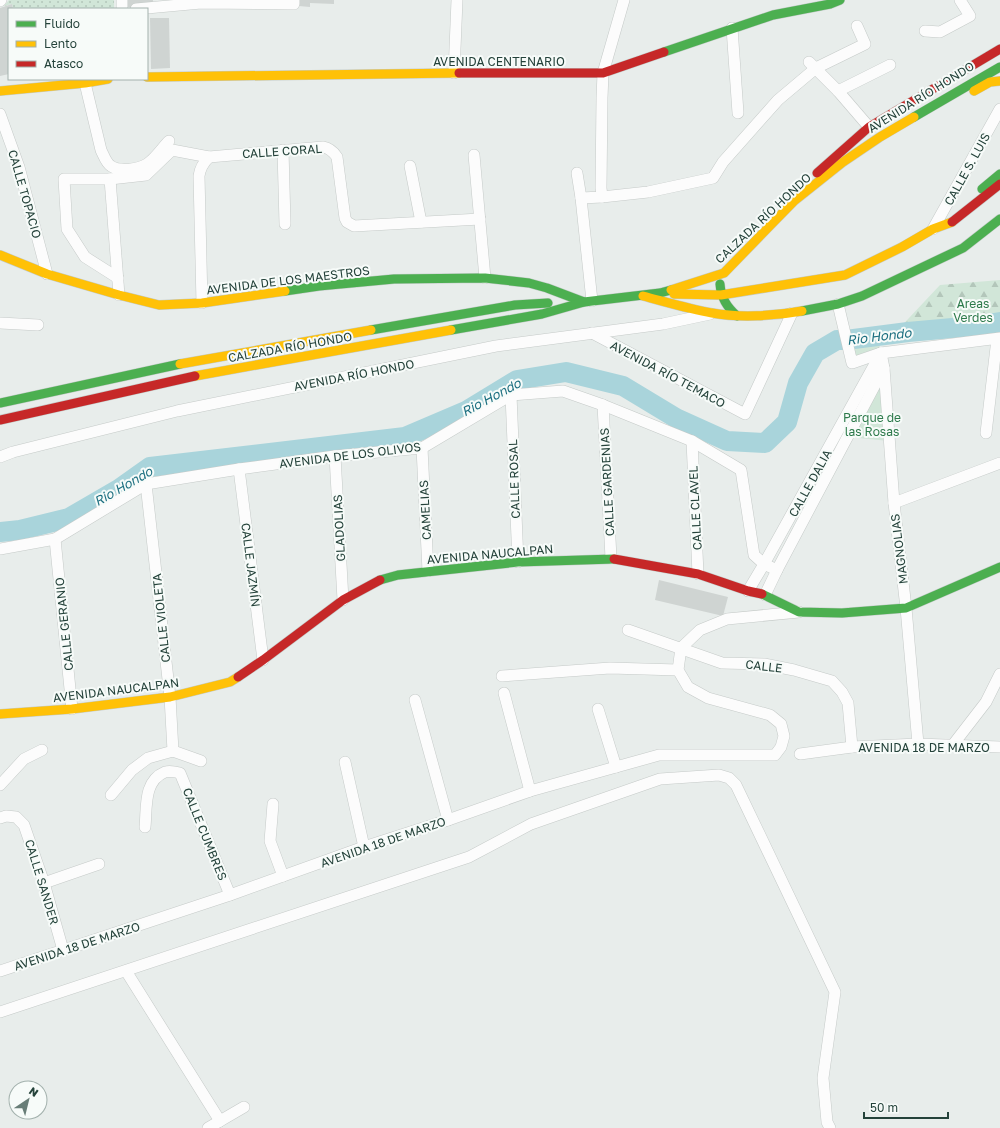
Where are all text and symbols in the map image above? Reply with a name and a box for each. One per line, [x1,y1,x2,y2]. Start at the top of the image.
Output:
legend [8,8,148,80]
text: Fluido [44,16,80,31]
text: Lento [44,36,77,51]
street label: AVENIDA CENTENARIO [433,54,565,69]
text: Atasco [44,56,83,71]
street label: AVENIDA RÍO HONDO [865,58,977,136]
street label: CALLE S. LUIS [941,130,993,208]
street label: CALLE CORAL [242,141,323,161]
street label: CALLE TOPACIO [5,148,45,240]
street label: CALZADA RÍO HONDO [712,170,814,266]
street label: AVENIDA DE LOS MAESTROS [205,262,371,297]
park label: Areas Verdes [953,296,993,325]
water label: Rio Hondo [846,324,913,348]
street label: CALZADA RÍO HONDO [227,329,353,365]
street label: AVENIDA RÍO TEMACO [608,337,728,411]
street label: AVENIDA RÍO HONDO [292,356,416,394]
water label: Rio Hondo [459,374,524,419]
park label: Parque de las Rosas [843,410,901,439]
street label: CALLE GARDENIAS [597,427,617,537]
street label: AVENIDA DE LOS OLIVOS [278,439,422,471]
street label: CALLE ROSAL [505,439,523,519]
street label: CALLE DALIA [785,447,835,519]
water label: Rio Hondo [91,462,156,509]
street label: CALLE CLAVEL [685,465,705,551]
street label: CAMELIAS [416,479,434,540]
street label: GLADOLIAS [330,494,348,562]
street label: MAGNOLIAS [887,513,911,585]
street label: CALLE JAZMÍN [238,522,264,608]
street label: AVENIDA NAUCALPAN [426,541,554,567]
street label: CALLE VIOLETA [149,573,173,663]
street label: CALLE GERANIO [52,577,76,671]
street label: CALLE [745,656,783,676]
street label: AVENIDA NAUCALPAN [52,675,180,705]
street label: AVENIDA 18 DE MARZO [858,740,990,755]
street label: CALLE CUMBRES [180,786,231,883]
street label: AVENIDA 18 DE MARZO [318,813,448,871]
street label: CALLE SANDER [22,837,62,927]
street label: AVENIDA 18 DE MARZO [12,918,142,973]
north arrow [8,1080,48,1120]
text: N [27,1084,41,1099]
scale bar [864,1094,948,1120]
text: 50 m [870,1100,898,1115]

